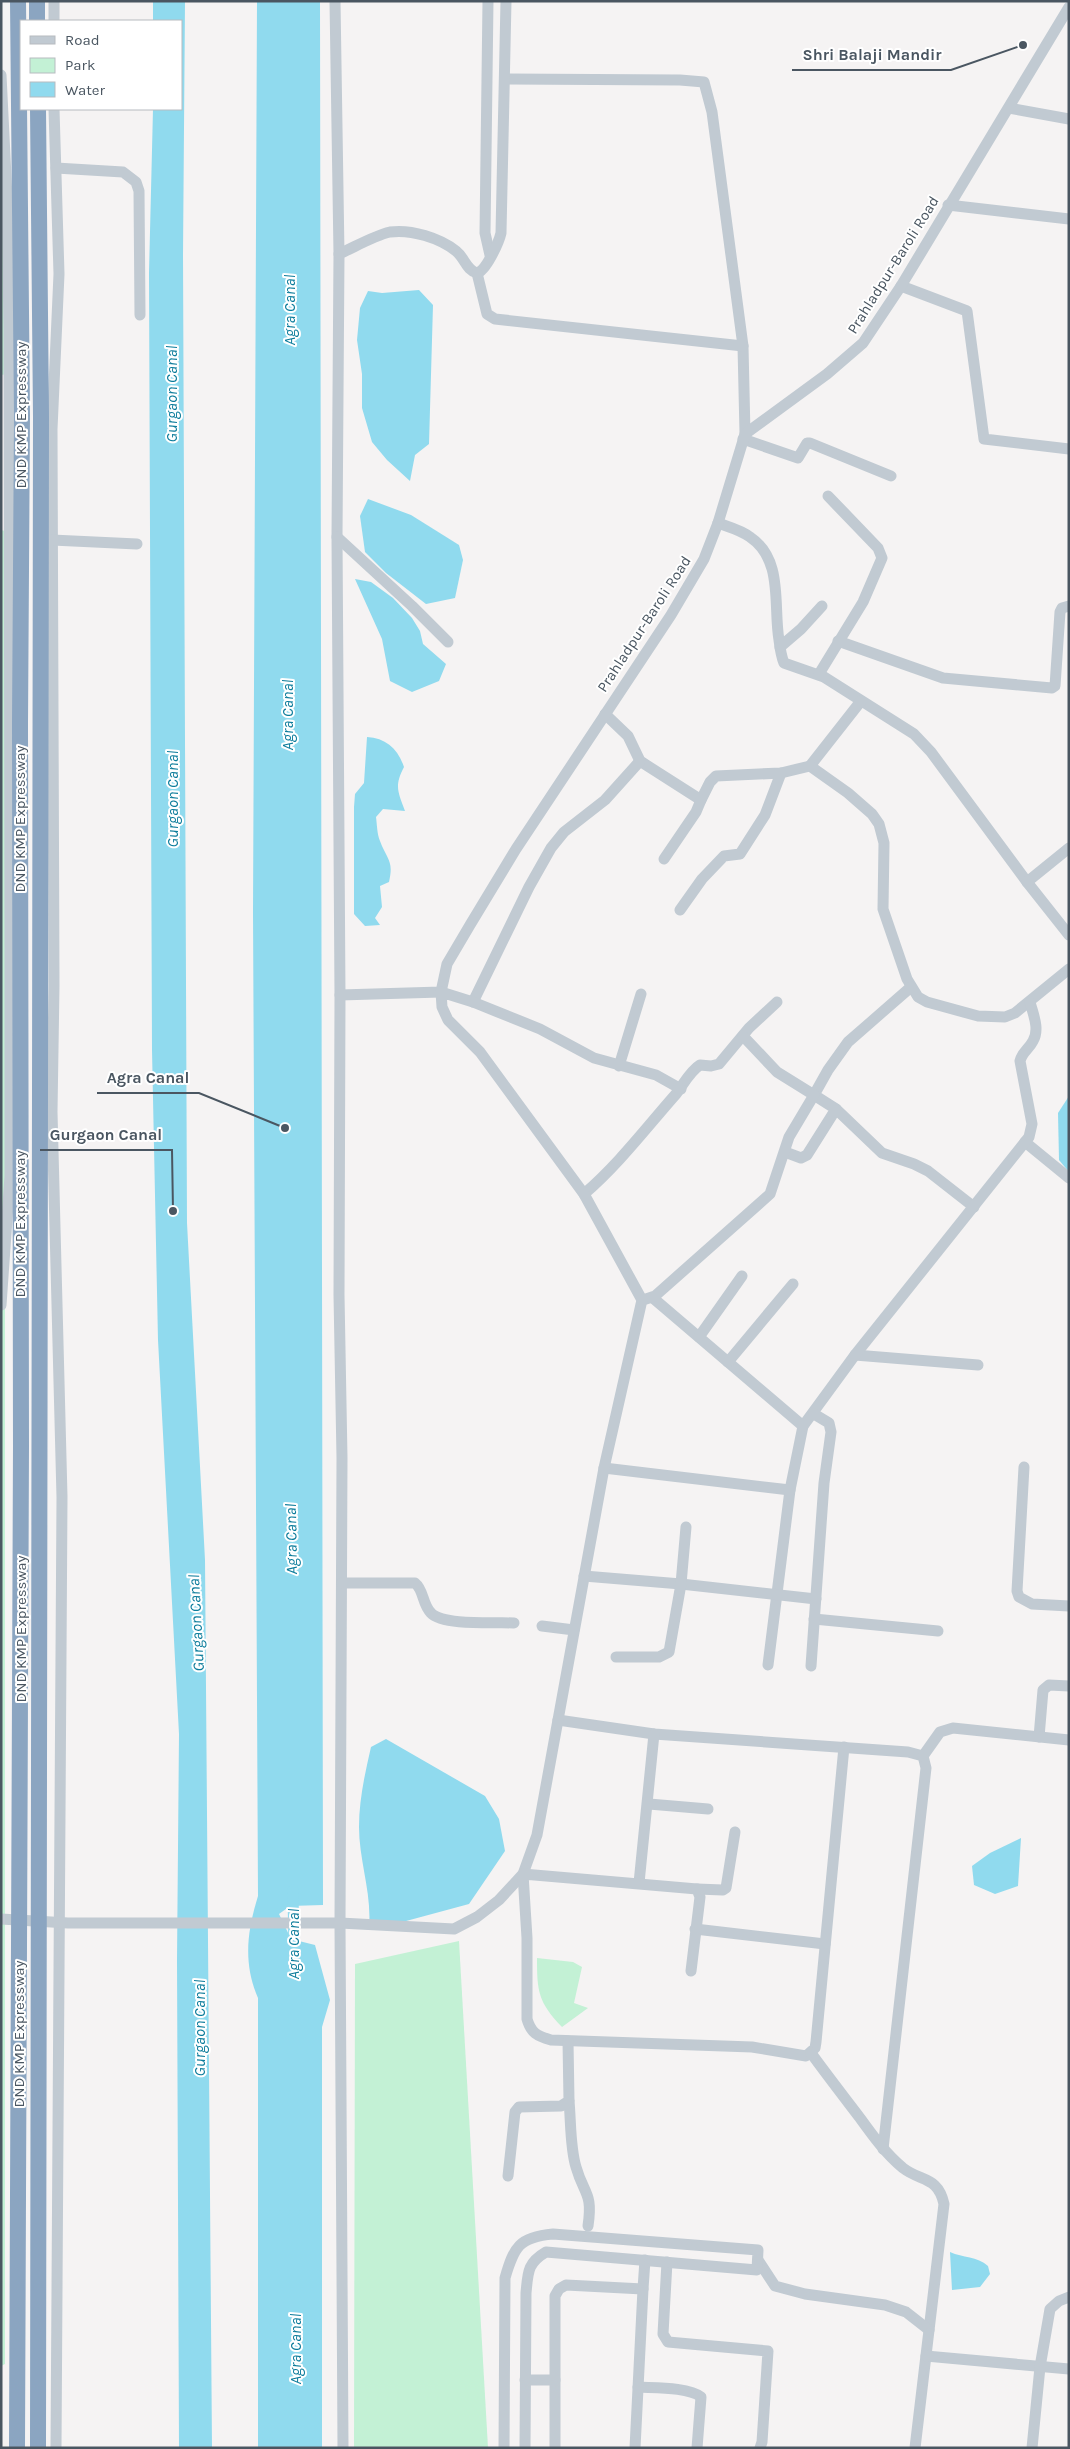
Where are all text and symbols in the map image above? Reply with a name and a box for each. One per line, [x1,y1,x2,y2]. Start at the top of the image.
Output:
legend [20,20,182,110]
text: Road [65,31,100,49]
callout: Shri Balaji Mandir [792,39,951,70]
text: Shri Balaji Mandir [802,45,942,64]
text: Park [65,56,95,74]
text: Water [65,81,106,99]
street label: Prahladpur-Baroli Road [843,193,943,337]
water label: Agra Canal [280,274,299,346]
street label: DND KMP Expressway [12,341,30,489]
water label: Gurgaon Canal [162,345,181,443]
street label: Prahladpur-Baroli Road [593,552,695,696]
water label: Agra Canal [278,679,297,751]
street label: DND KMP Expressway [11,745,29,893]
water label: Gurgaon Canal [163,750,182,848]
callout: Agra Canal [97,1062,199,1093]
text: Agra Canal [107,1068,189,1087]
callout: Gurgaon Canal [40,1119,172,1150]
text: Gurgaon Canal [50,1125,162,1144]
street label: DND KMP Expressway [11,1150,29,1298]
water label: Agra Canal [281,1503,301,1575]
street label: DND KMP Expressway [12,1555,30,1703]
water label: Gurgaon Canal [184,1574,208,1672]
water label: Agra Canal [284,1908,303,1980]
street label: DND KMP Expressway [10,1960,28,2108]
water label: Gurgaon Canal [190,1979,209,2077]
water label: Agra Canal [286,2313,305,2385]

